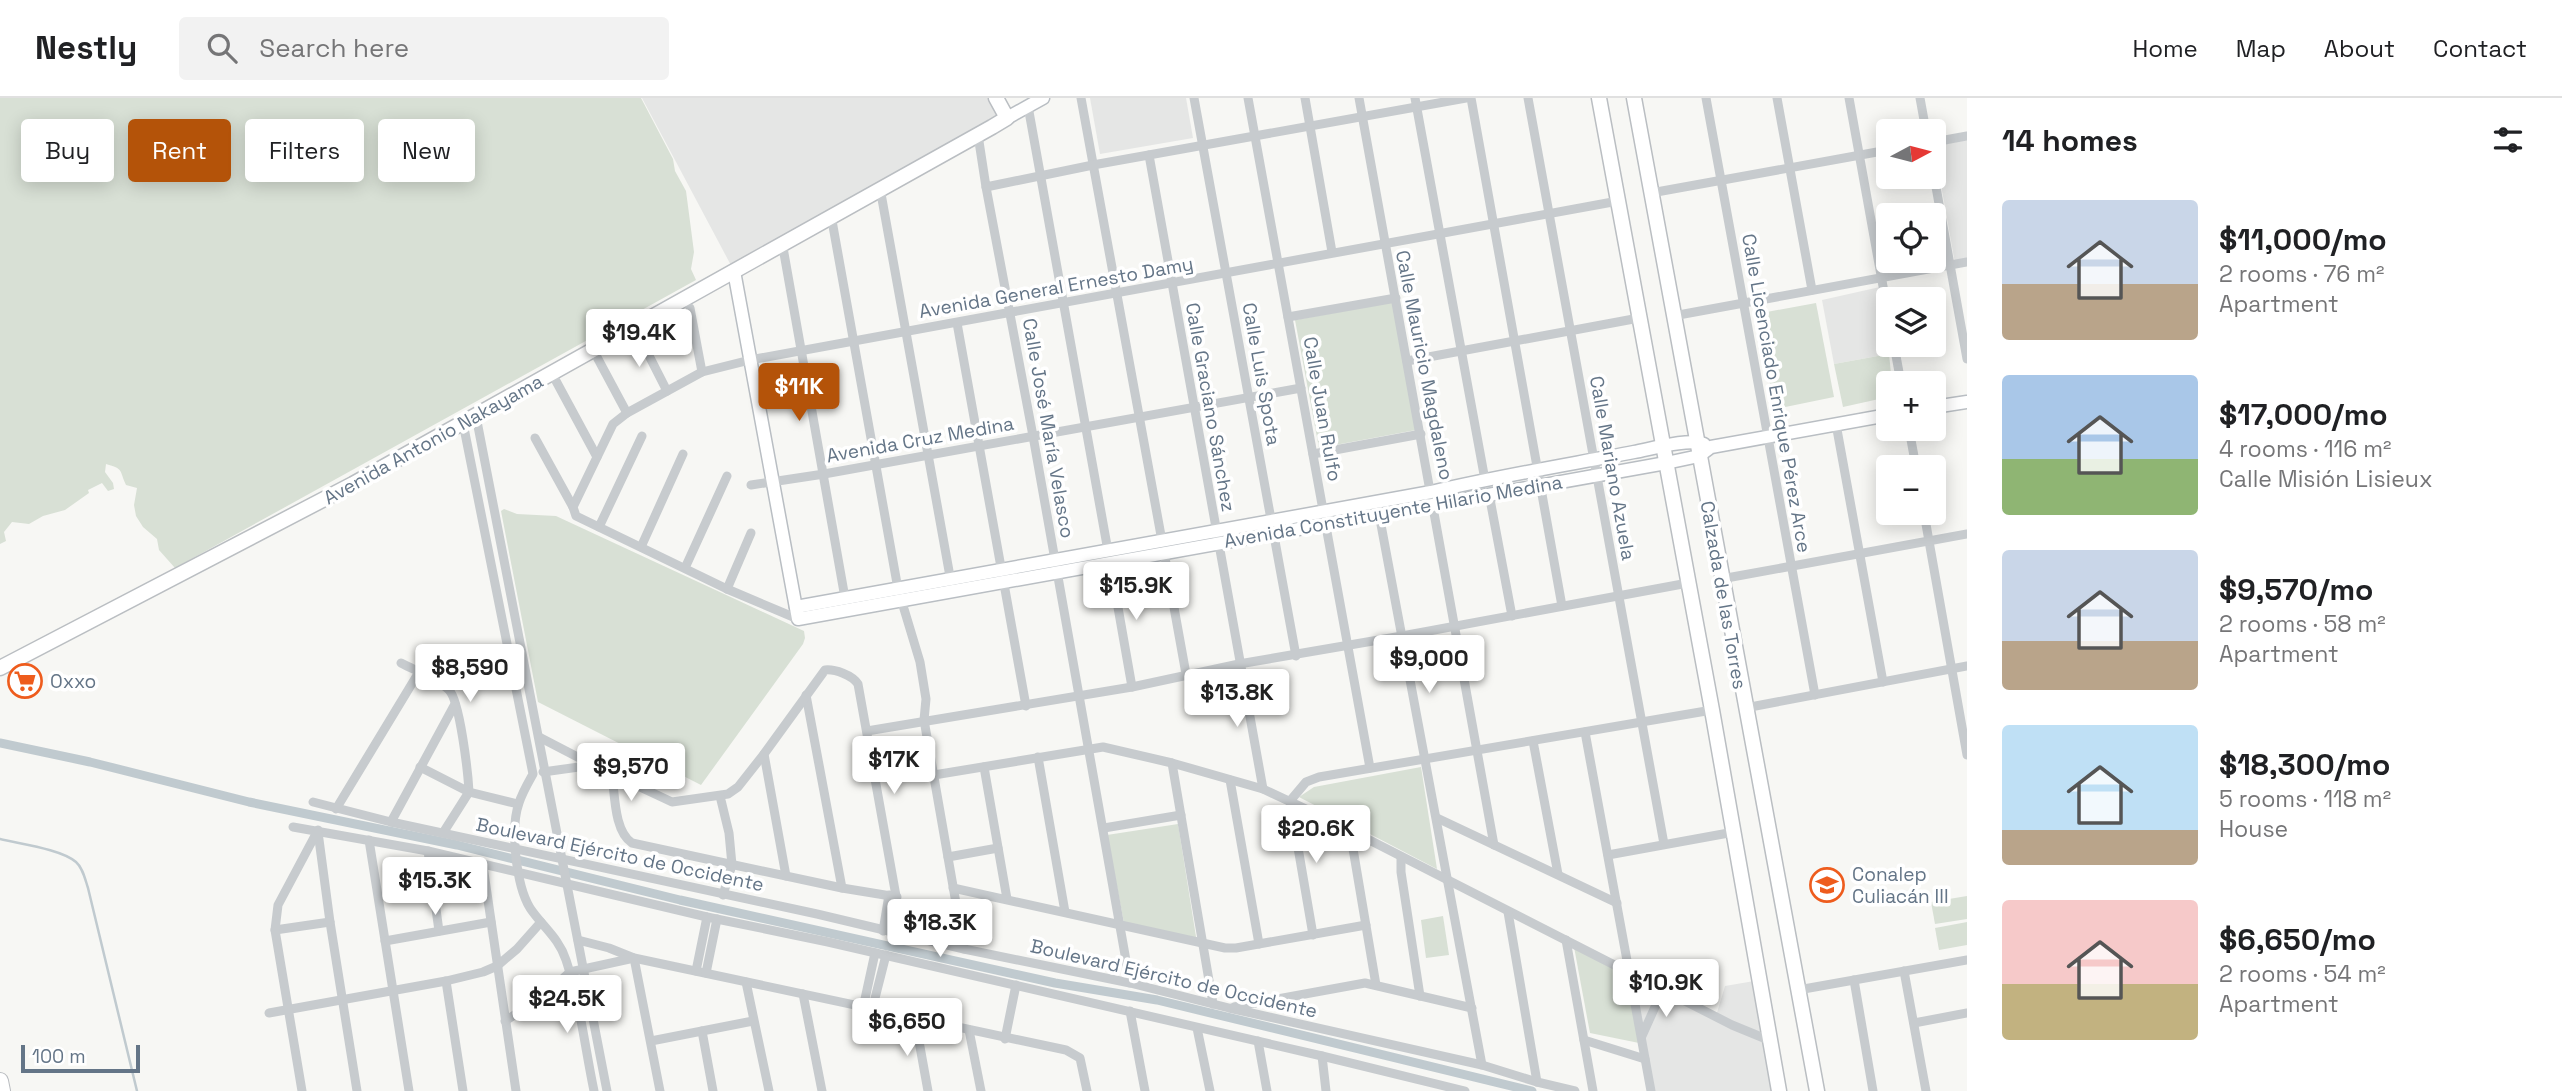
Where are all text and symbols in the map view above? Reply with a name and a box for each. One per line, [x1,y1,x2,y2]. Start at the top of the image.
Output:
search box [179,17,669,80]
text: Nestly [35,27,137,69]
icon: search [203,29,241,67]
text: Search here [259,31,409,65]
text: Home [2132,33,2198,64]
text: Map [2236,33,2286,64]
text: About [2324,33,2395,64]
text: Contact [2433,33,2527,64]
chip: Buy [21,119,114,182]
chip: Rent [128,119,231,182]
chip: Filters [245,119,364,182]
chip: New [378,119,475,182]
north arrow [1876,119,1946,189]
map controls [1876,119,1946,525]
text: 14 homes [2002,121,2138,160]
icon: filters [2489,121,2527,159]
button: locate [1876,203,1946,273]
text: $11,000/mo [2219,220,2387,259]
icon: home [2058,228,2142,312]
street label: Calle Licenciado Enrique Pérez Arce [1736,232,1817,555]
street label: Calle Mauricio Magdaleno [1390,248,1459,482]
street label: Avenida General Ernesto Damy [917,251,1195,324]
text: 2 rooms · 76 m² [2219,259,2384,289]
button: layers [1876,287,1946,357]
text: Apartment [2219,289,2339,319]
street label: Calle Graciano Sánchez [1180,301,1241,514]
street label: Calle Luis Spota [1237,301,1286,448]
pin: $19.4K [582,310,696,369]
street label: Calle José María Velasco [1017,316,1080,540]
text: $19.4K [602,317,676,347]
street label: Calle Juan Rulfo [1297,335,1348,483]
pin: $11K [758,364,840,423]
street label: Avenida Antonio Nakayama [319,369,548,510]
text: $11K [774,371,824,401]
button: + [1876,371,1946,441]
street label: Calle Mariano Azuela [1584,374,1641,562]
text: $17,000/mo [2219,395,2388,434]
icon: home [2058,403,2142,487]
street label: Avenida Cruz Medina [824,411,1016,468]
text: 4 rooms · 116 m² [2219,434,2391,464]
button: − [1876,455,1946,525]
text: Calle Misión Lisieux [2219,464,2433,494]
street label: Avenida Constituyente Hilario Medina [1222,469,1564,554]
street label: Calzada de las Torres [1695,499,1752,691]
pin: $15.9K [1079,562,1193,622]
text: $15.9K [1099,570,1173,600]
text: $9,570/mo [2219,570,2373,609]
icon: home [2058,578,2142,662]
text: 2 rooms · 58 m² [2219,609,2386,639]
pin: $9,000 [1372,636,1486,695]
text: Apartment [2219,639,2339,669]
text: $9,000 [1389,643,1469,673]
pin: $8,590 [413,644,527,704]
text: $8,590 [431,652,509,682]
supermarket icon: Oxxo [6,662,44,700]
place label: Oxxo [50,669,96,694]
pin: $13.8K [1180,670,1294,729]
text: $13.8K [1200,677,1274,707]
pin: $17K [853,736,935,796]
pin: $9,570 [574,744,688,803]
text: $17K [868,744,920,774]
text: $18,300/mo [2219,745,2390,784]
text: $9,570 [593,751,669,781]
icon: home [2058,753,2142,837]
text: 5 rooms · 118 m² [2219,784,2391,814]
pin: $20.6K [1259,806,1373,865]
street label: Boulevard Ejército de Occidente [474,812,766,897]
text: $20.6K [1277,813,1355,843]
text: House [2219,814,2288,844]
pin: $15.3K [378,858,492,917]
place label: Conalep Culiacán III [1852,862,1949,909]
text: $15.3K [398,865,472,895]
school or university icon: Conalep Culiacán III [1808,866,1846,904]
pin: $18.3K [883,900,997,959]
text: $18.3K [903,907,977,937]
text: $6,650/mo [2219,920,2376,959]
icon: home [2058,928,2142,1012]
street label: Boulevard Ejército de Occidente [1028,933,1320,1024]
text: 2 rooms · 54 m² [2219,959,2386,989]
pin: $10.9K [1609,960,1723,1019]
text: $10.9K [1629,967,1703,997]
pin: $24.5K [510,976,624,1035]
text: $24.5K [529,983,605,1013]
text: Apartment [2219,989,2339,1019]
pin: $6,650 [850,998,964,1058]
text: $6,650 [868,1006,946,1036]
scale bar [21,1042,140,1074]
text: 100 m [32,1044,86,1069]

